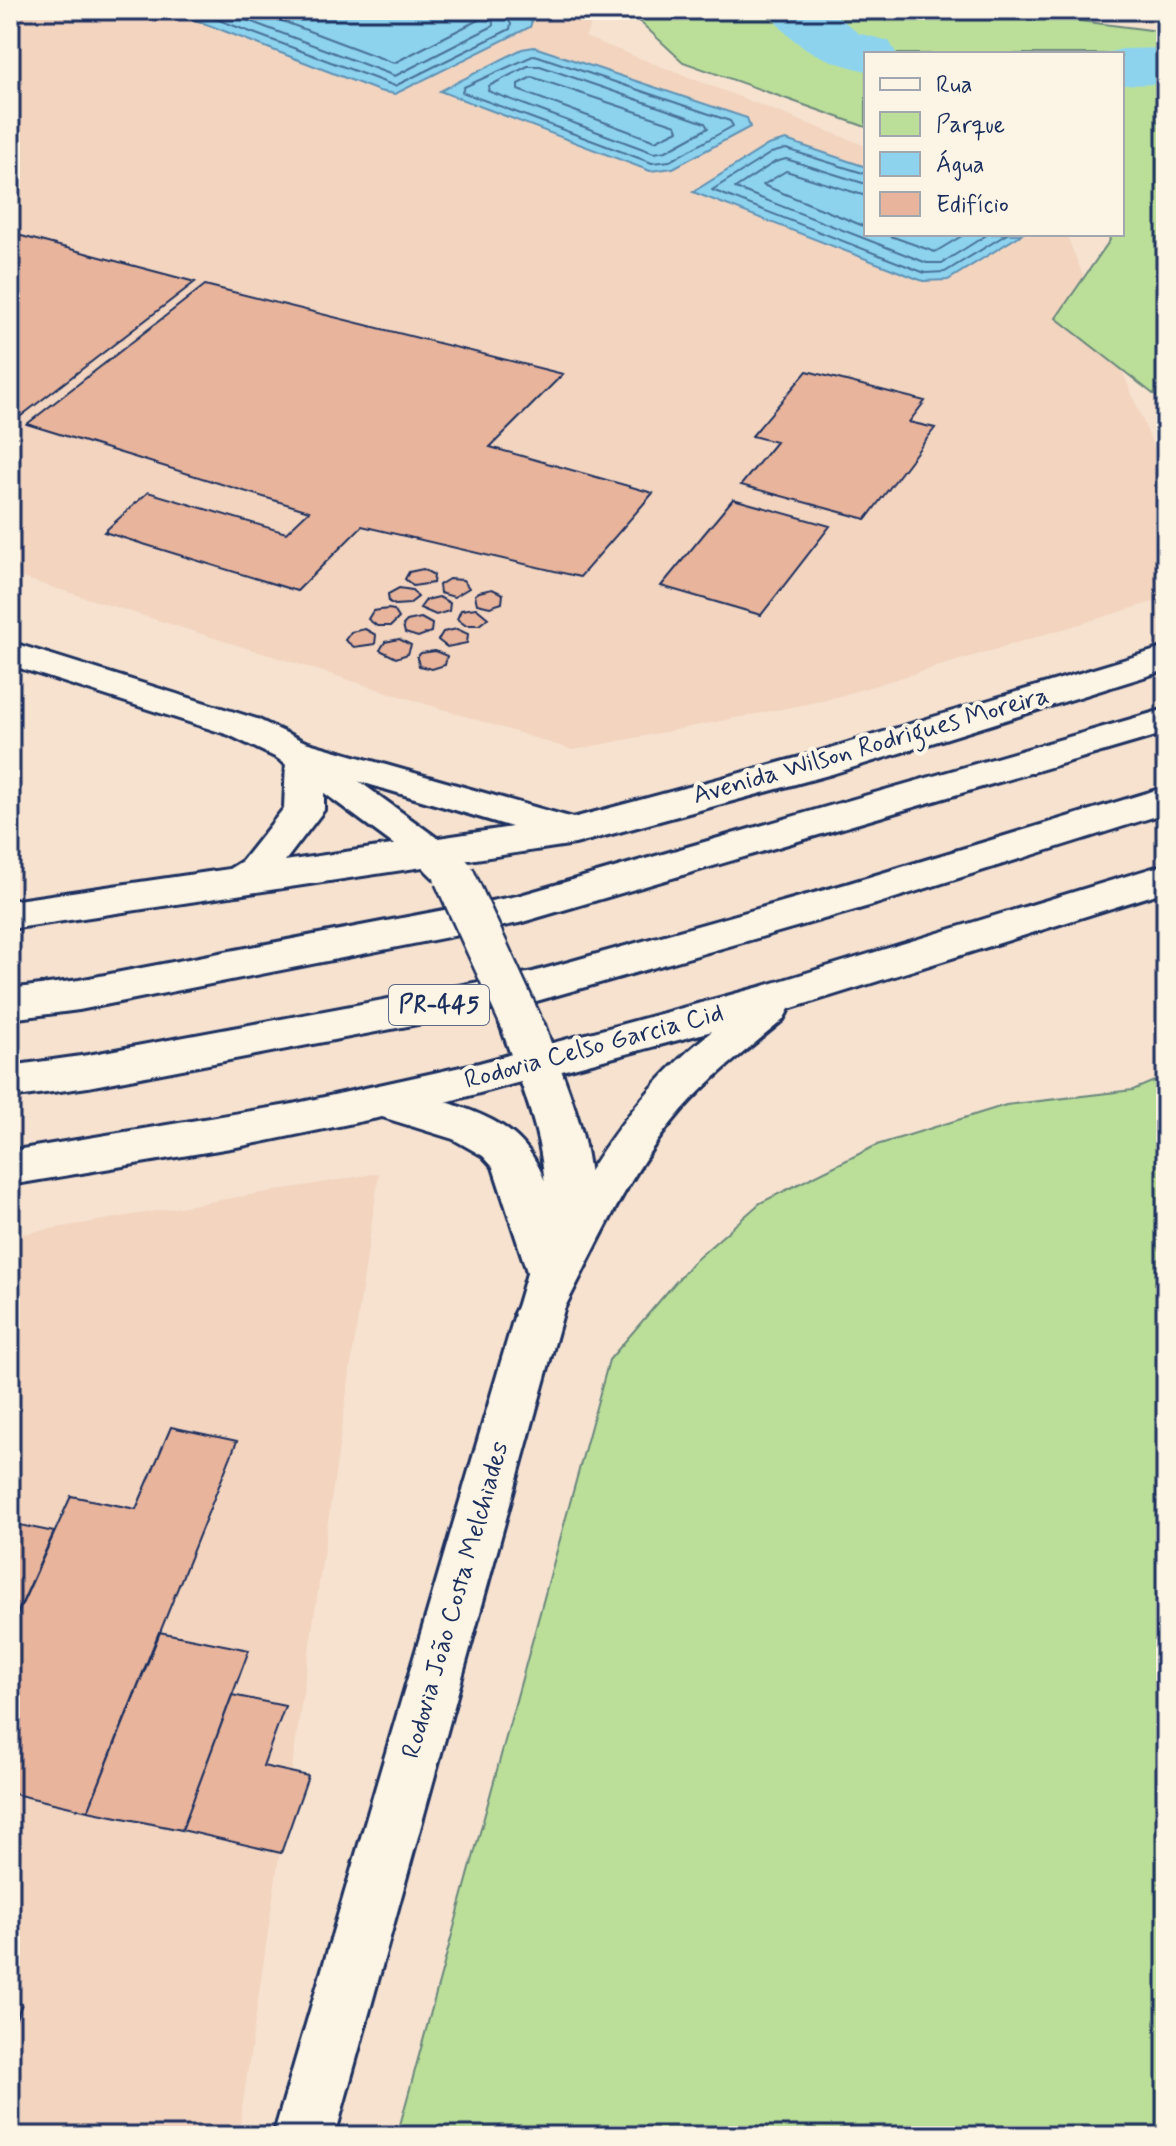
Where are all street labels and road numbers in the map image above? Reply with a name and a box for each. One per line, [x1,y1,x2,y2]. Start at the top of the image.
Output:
street label: Avenida Wilson Rodrigues Moreira [689,679,1054,816]
road number: PR-445 [389,985,489,1025]
street label: Rodovia Celso Garcia Cid [461,996,727,1098]
street label: Rodovia João Costa Melchiades [394,1438,518,1762]

